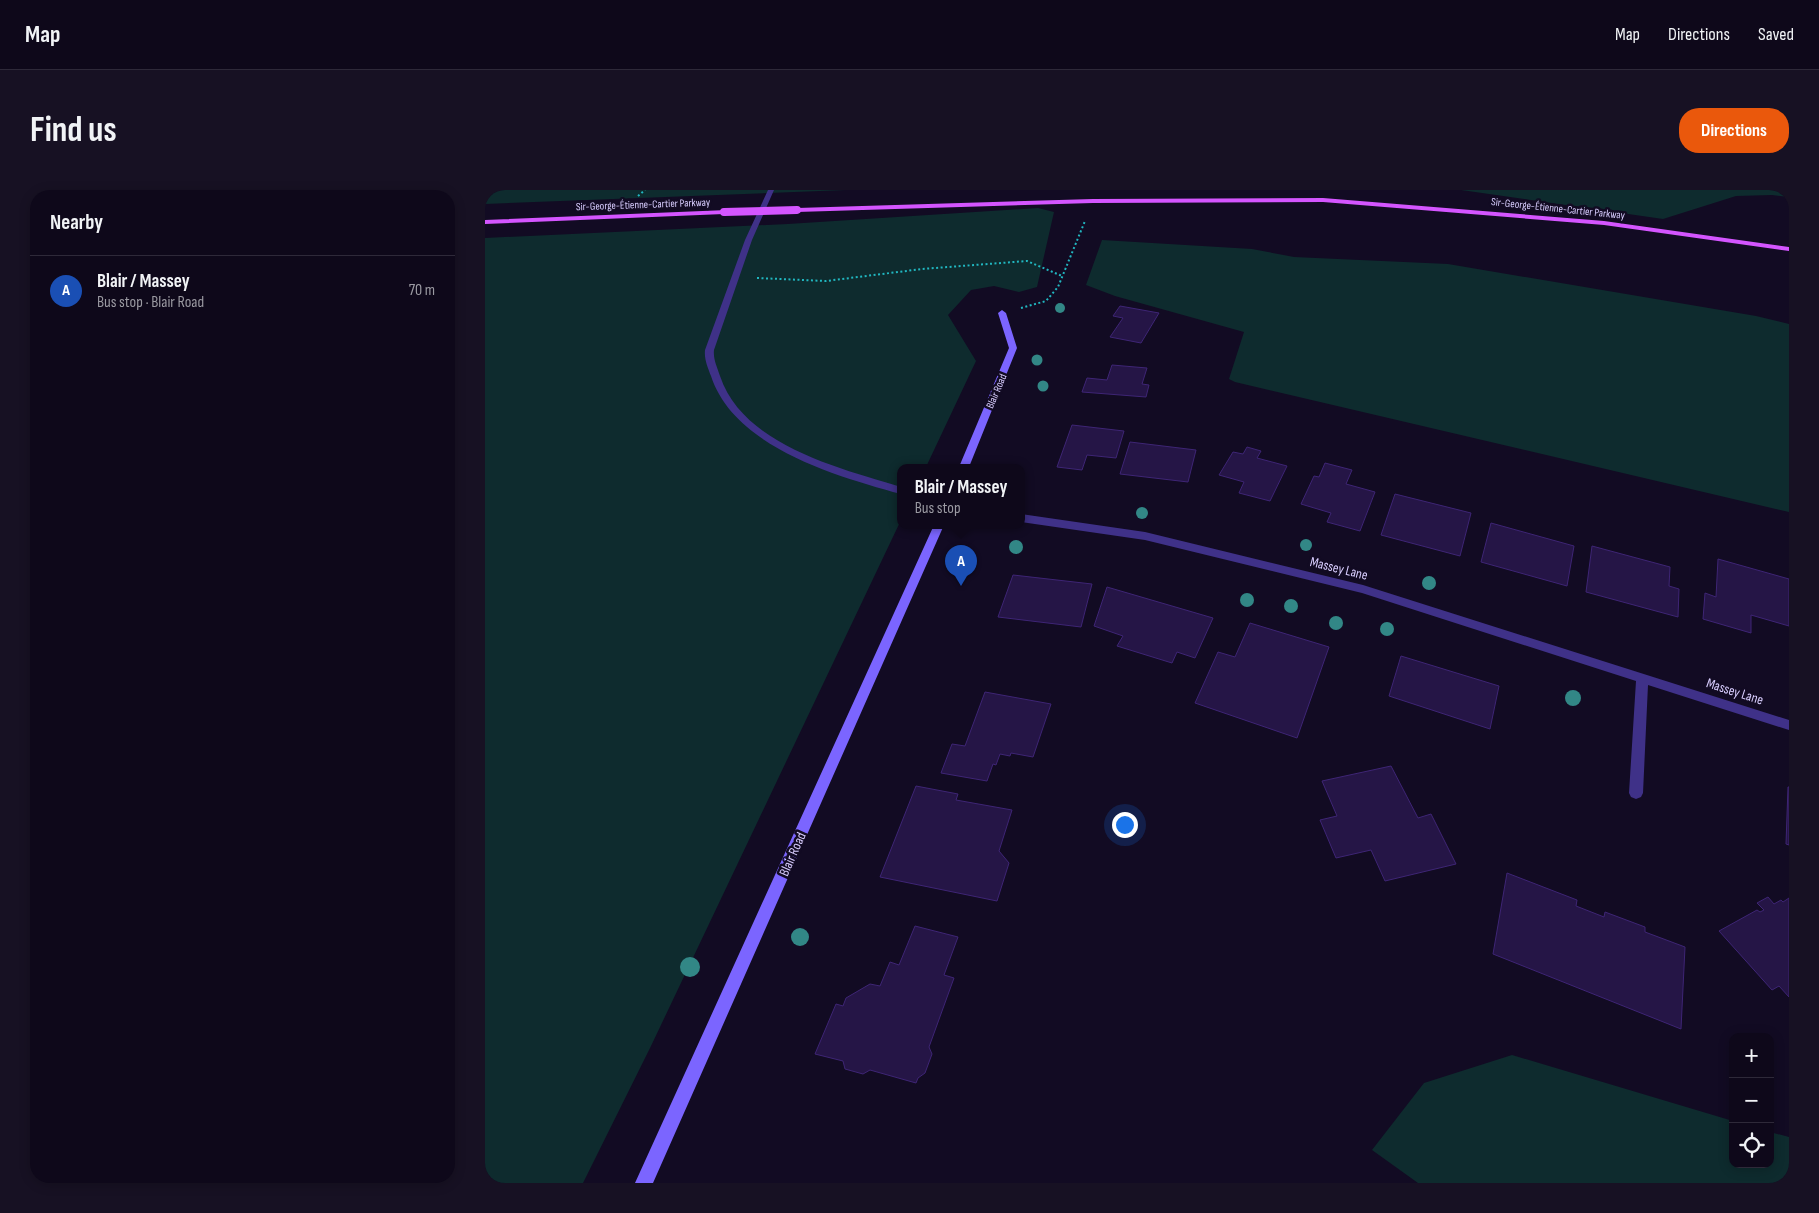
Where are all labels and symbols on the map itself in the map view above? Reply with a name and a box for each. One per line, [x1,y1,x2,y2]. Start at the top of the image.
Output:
street label: Sir-George-Étienne-Cartier Parkway [1490,195,1626,222]
street label: Sir-George-Étienne-Cartier Parkway [576,196,711,213]
street label: Blair Road [983,372,1010,411]
pin: A [945,545,977,586]
street label: Massey Lane [1308,553,1370,584]
street label: Massey Lane [1704,674,1766,709]
your location [1112,812,1138,838]
street label: Blair Road [775,829,810,879]

